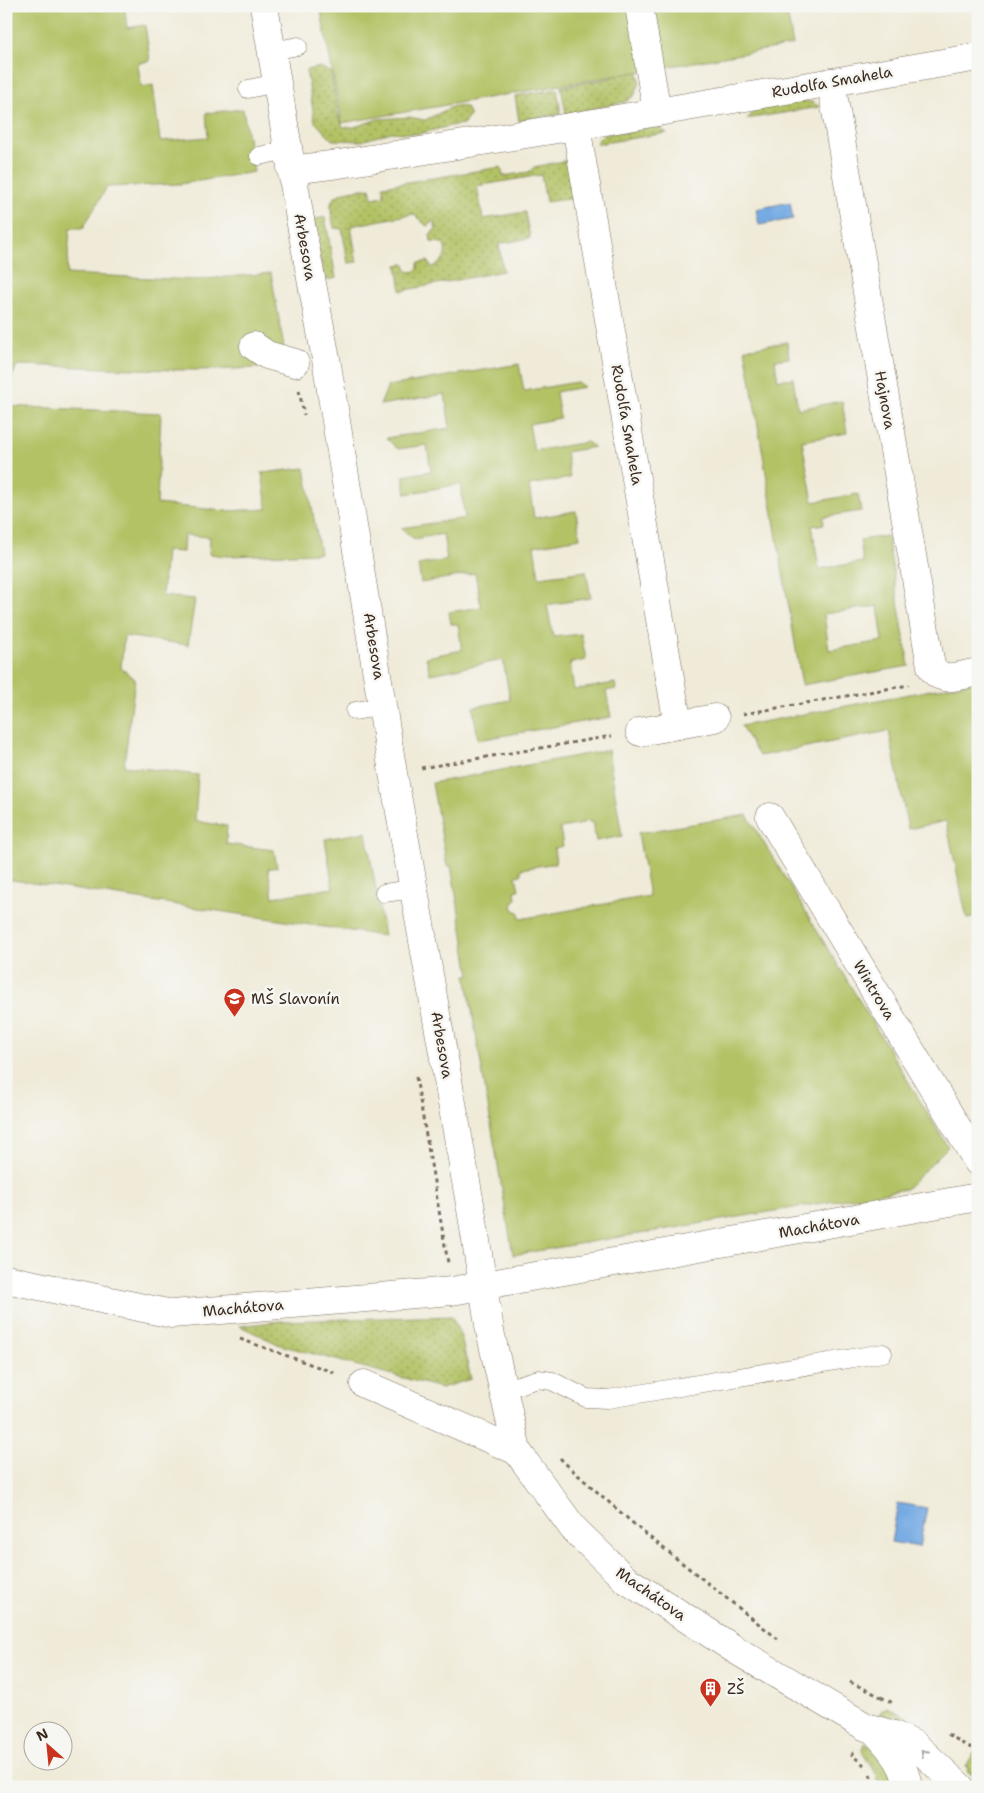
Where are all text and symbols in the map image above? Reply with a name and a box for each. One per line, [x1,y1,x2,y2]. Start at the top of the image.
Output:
street label: Rudolfa Smahela [770,61,895,102]
street label: Arbesova [289,212,321,283]
street label: Rudolfa Smahela [607,363,648,488]
street label: Hajnova [870,369,900,431]
street label: Arbesova [359,611,389,682]
street label: Wintrova [848,957,900,1024]
school or university icon: MŠ Slavonín [223,987,247,1018]
place label: MŠ Slavonín [251,988,340,1009]
street label: Arbesova [426,1010,458,1081]
street label: Machátova [777,1209,861,1243]
street label: Machátova [202,1294,285,1322]
street label: Machátova [612,1562,691,1626]
building icon: ZŠ [699,1677,723,1708]
place label: ZŠ [727,1678,744,1699]
north arrow [22,1720,72,1770]
text: N [33,1724,51,1745]
one-way arrow [921,1750,930,1759]

